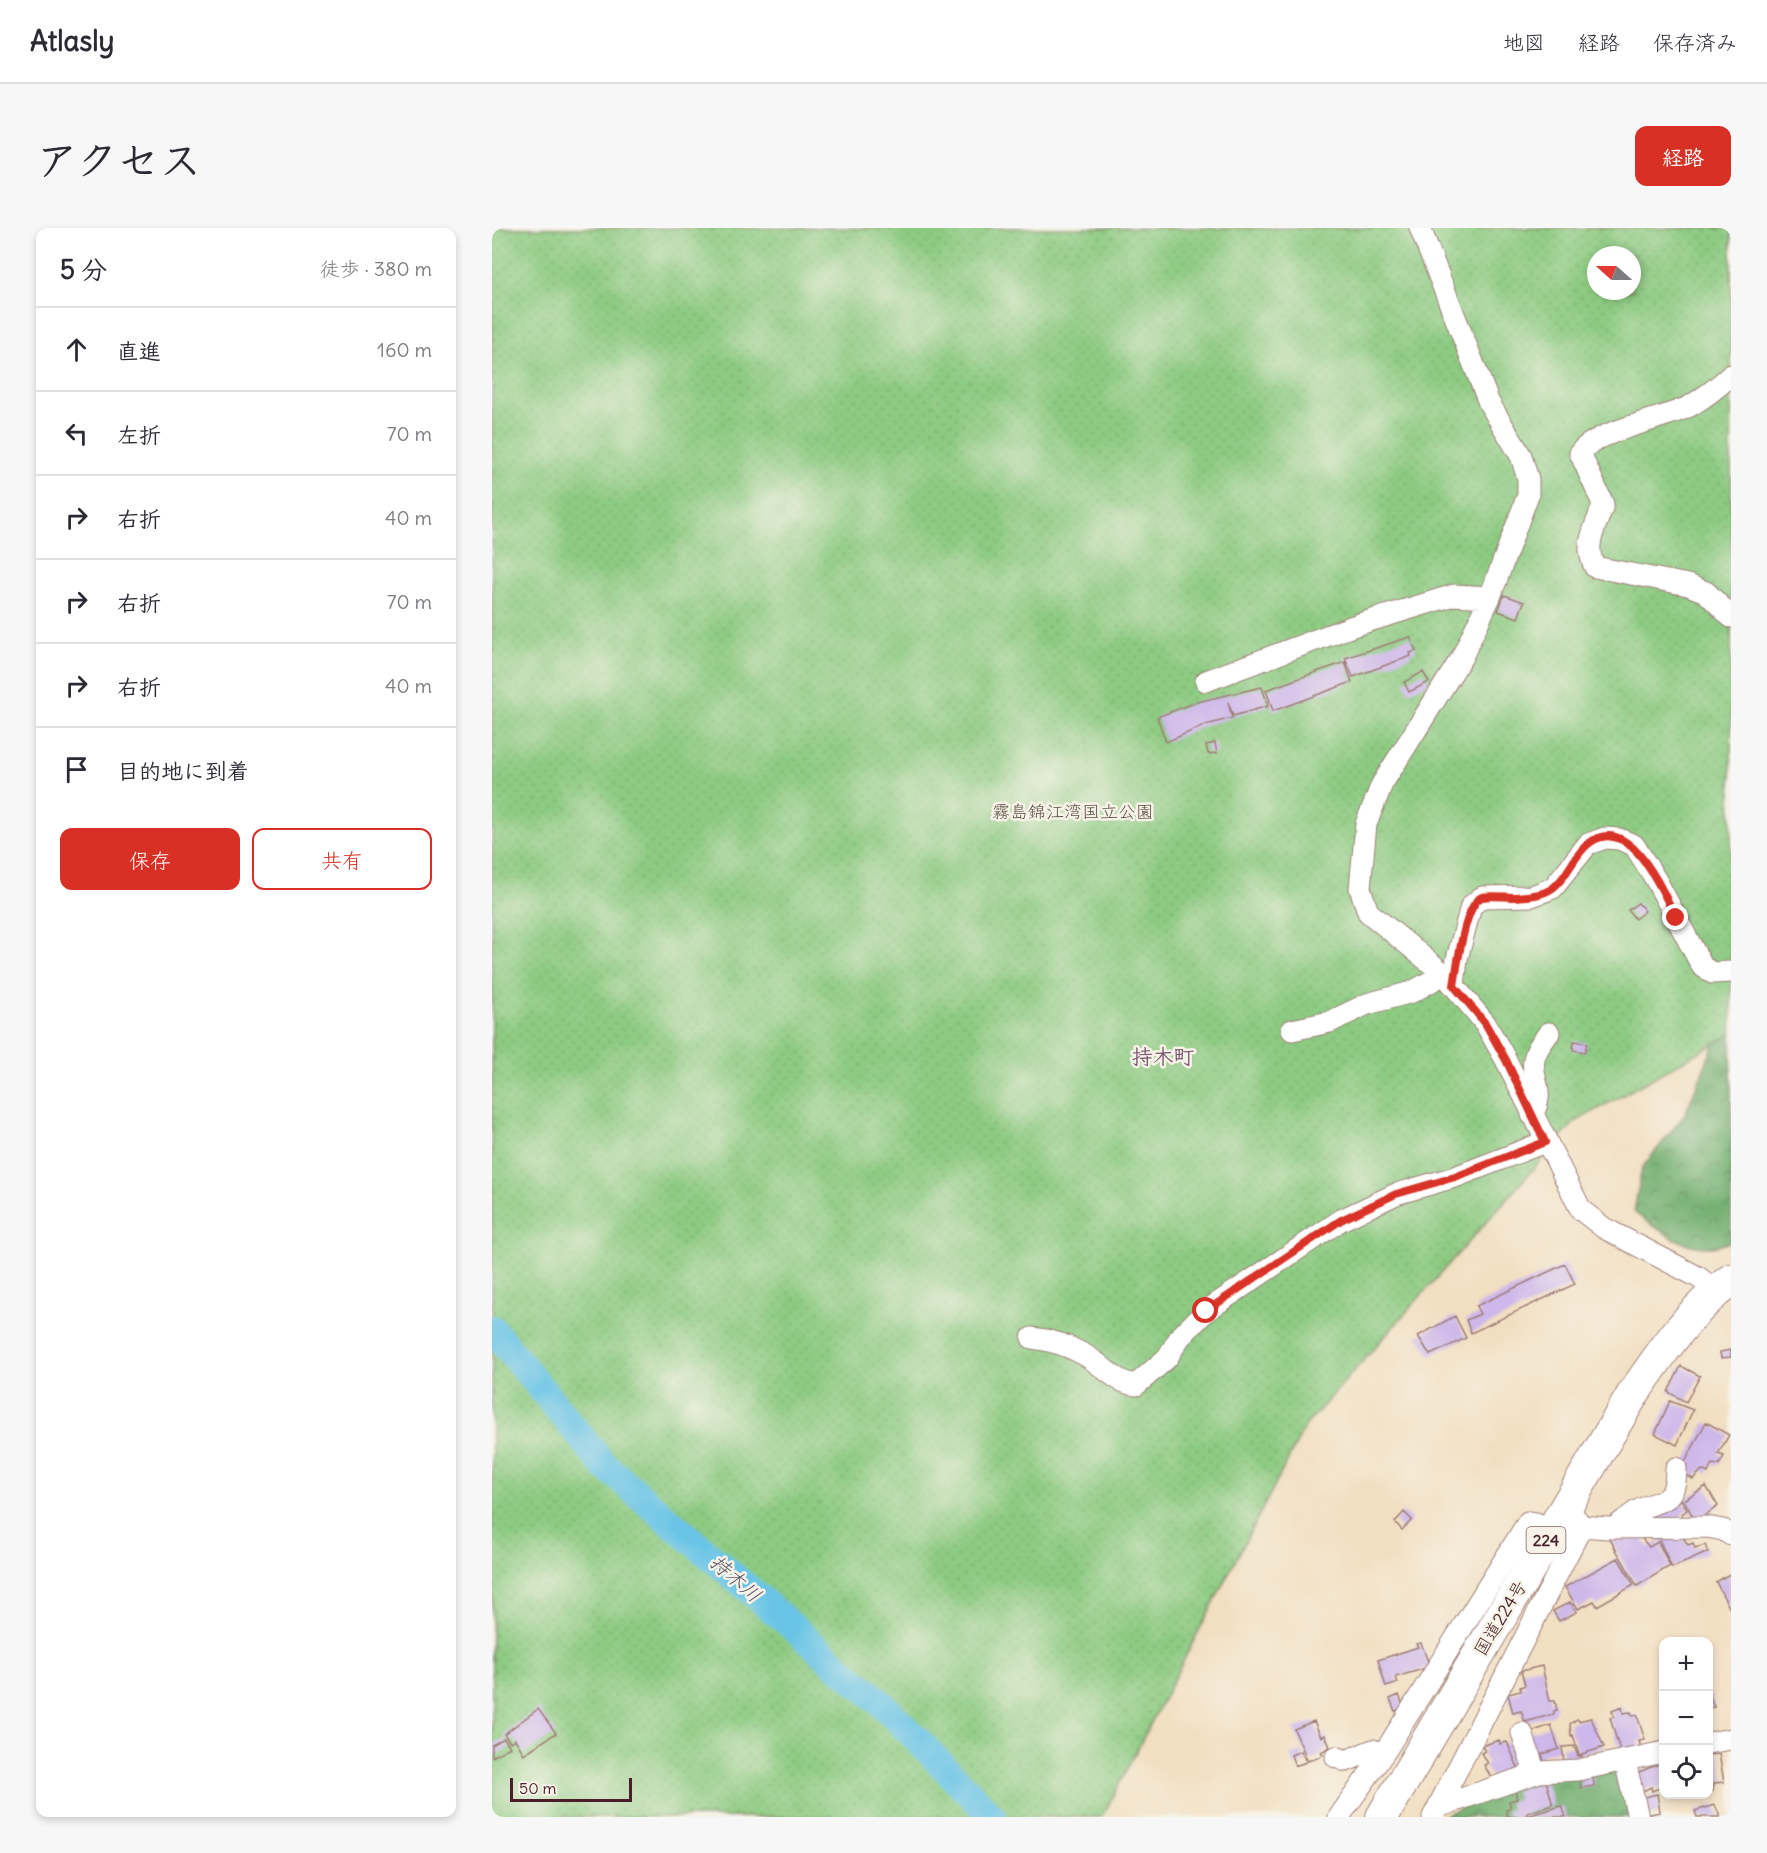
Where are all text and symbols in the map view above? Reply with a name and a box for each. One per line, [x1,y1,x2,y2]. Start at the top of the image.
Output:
text: Atlasly [30,23,114,59]
text: 地図 [1503,29,1545,56]
text: 経路 [1578,29,1620,56]
text: 保存済み [1653,29,1737,56]
button: 経路 [1635,126,1731,186]
text: アクセス [36,134,201,186]
north arrow [1587,246,1641,300]
text: 5 分 [60,253,107,286]
text: 徒歩 · 380 m [320,256,432,281]
icon: ahead [60,333,93,366]
text: 直進 [117,337,161,365]
text: 160 m [377,337,432,362]
icon: left [60,417,93,450]
text: 左折 [117,421,161,449]
text: 70 m [387,421,432,446]
icon: right [60,501,93,534]
text: 右折 [117,505,161,533]
text: 40 m [385,505,432,530]
icon: right [60,585,93,618]
text: 右折 [117,589,161,617]
text: 70 m [387,589,432,614]
icon: right [60,669,93,702]
text: 右折 [117,673,161,701]
text: 40 m [385,673,432,698]
icon: arrive [60,753,93,786]
text: 目的地に到着 [117,757,249,785]
park label: 霧島錦江湾国立公園 [992,800,1154,823]
button: 保存 [60,828,240,890]
button: 共有 [252,828,432,890]
route end [1662,904,1688,930]
district label: 持木町 [1132,1043,1195,1070]
route start [1192,1297,1218,1323]
road number: 224 [1526,1527,1566,1553]
water label: 持木川 [705,1549,767,1607]
street label: 国道224号 [1469,1576,1531,1660]
map controls [1659,1637,1713,1799]
button: + [1659,1637,1713,1691]
button: − [1659,1691,1713,1745]
button: locate [1659,1745,1713,1799]
scale bar [510,1775,632,1802]
text: 50 m [519,1778,557,1798]

